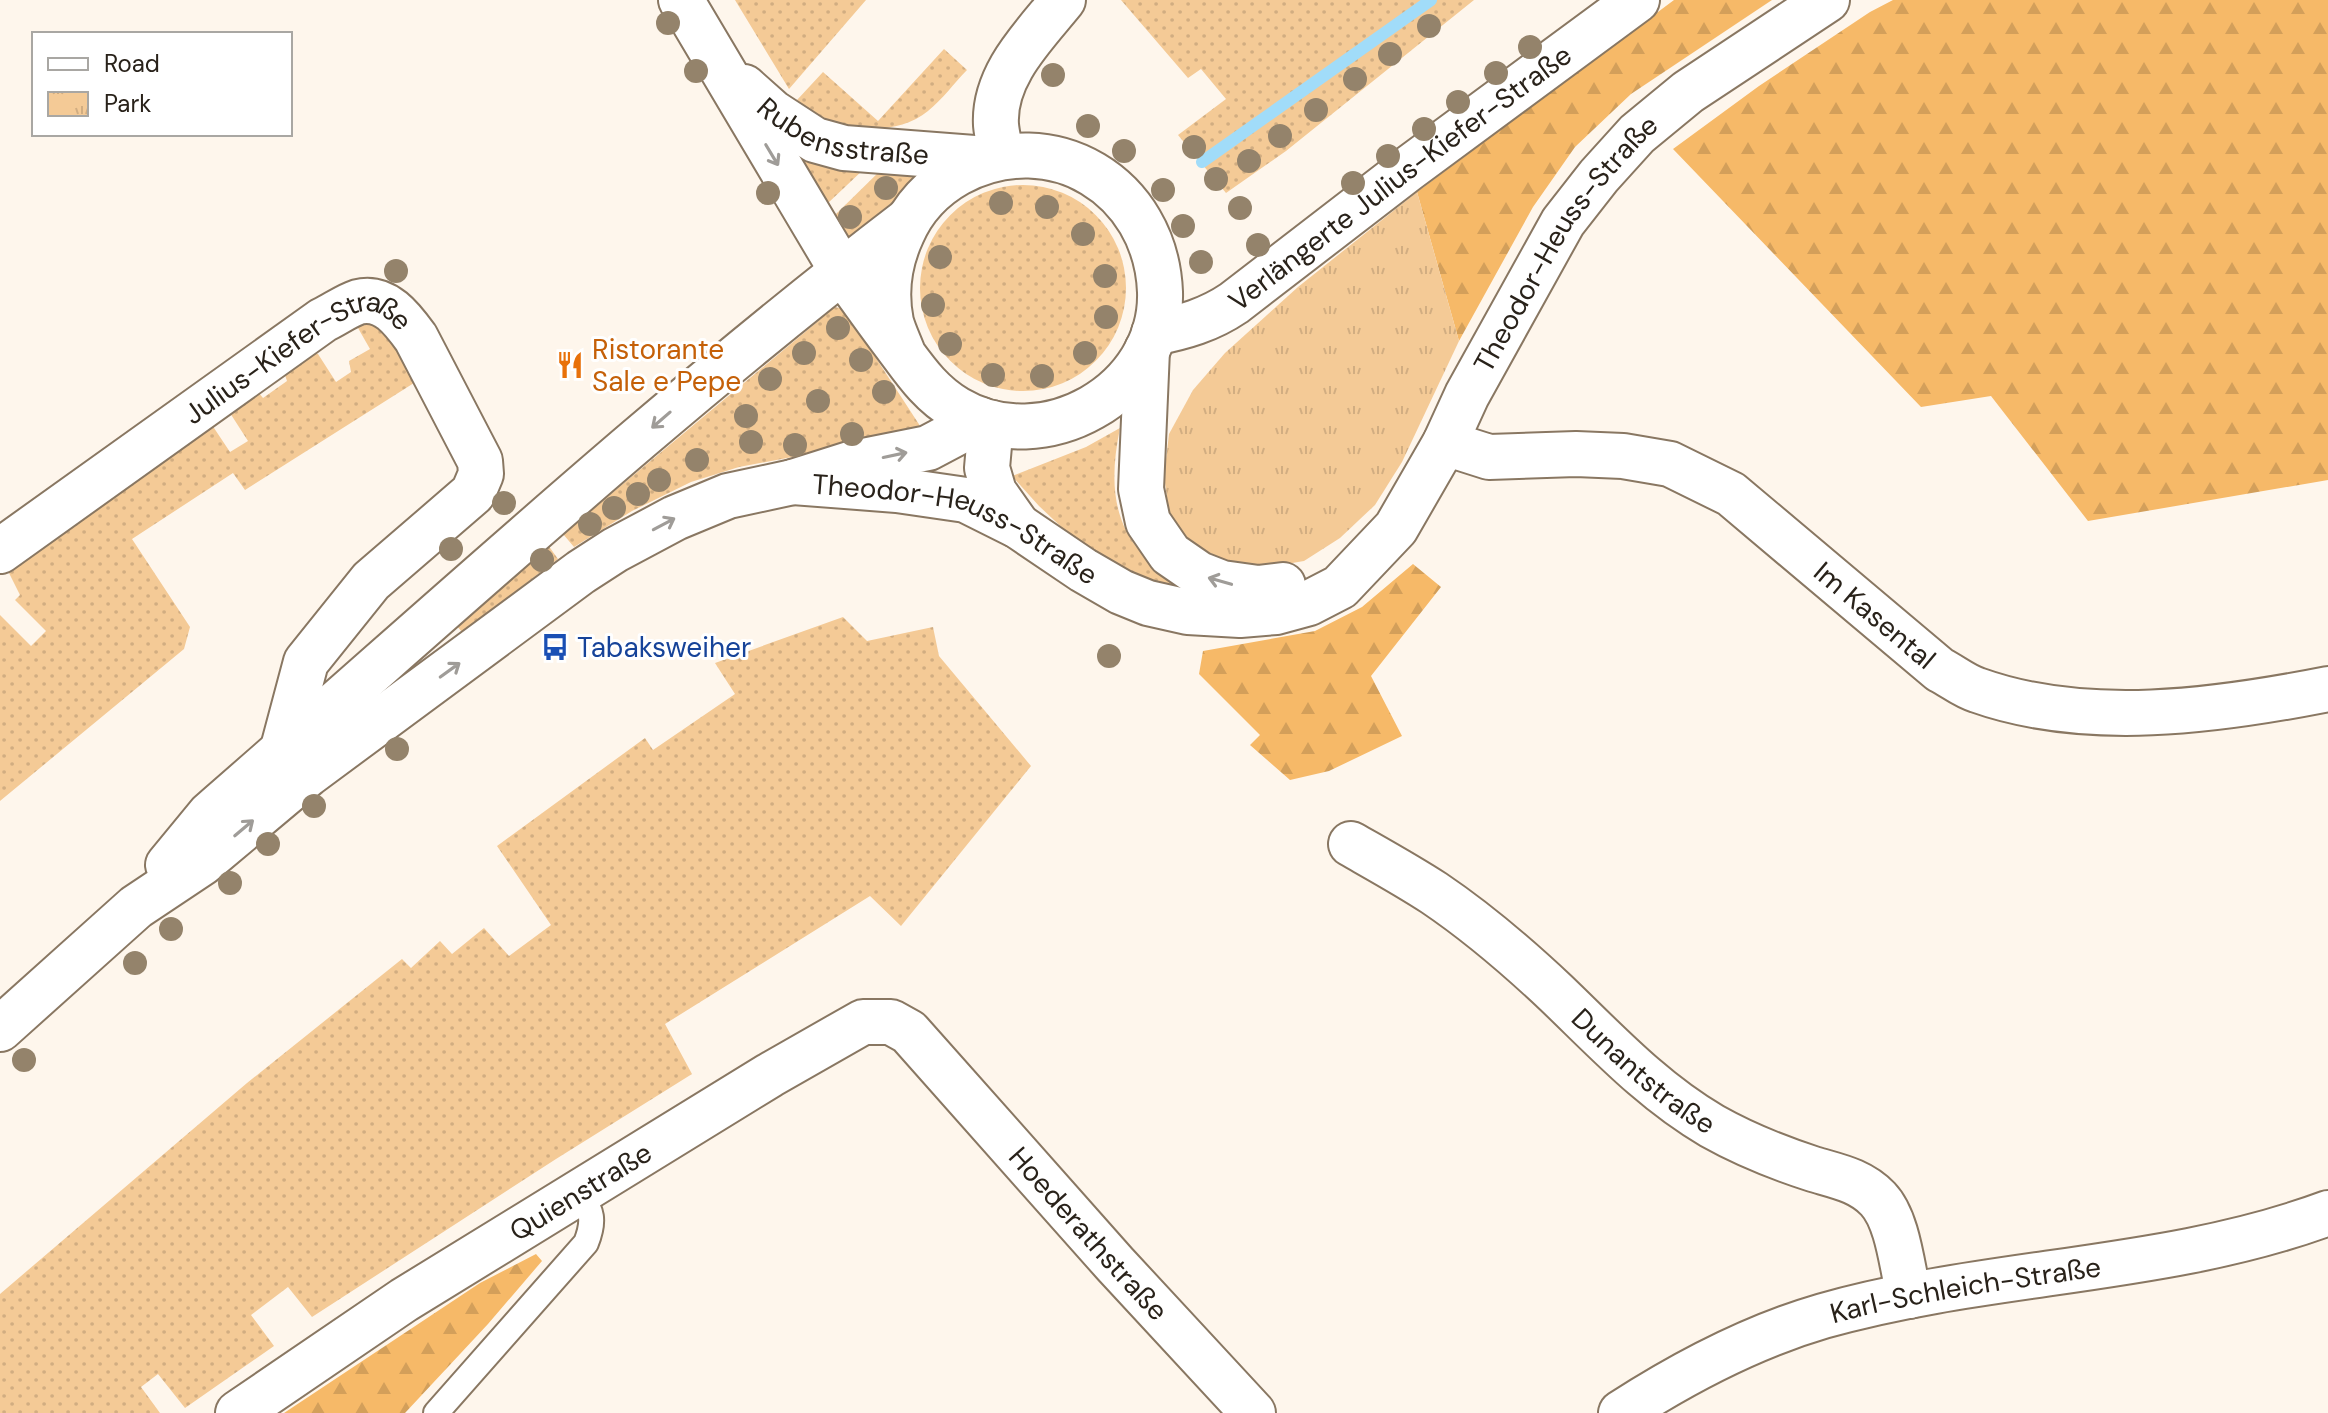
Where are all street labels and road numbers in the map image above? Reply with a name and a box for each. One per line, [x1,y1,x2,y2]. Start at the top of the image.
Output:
street label: Verlängerte Julius-Kiefer-Straße [1221,36,1579,319]
street label: Rubensstraße [749,89,930,173]
street label: Theodor-Heuss-Straße [1465,106,1665,379]
street label: Julius-Kiefer-Straße [176,282,421,432]
street label: Theodor-Heuss-Straße [811,465,1104,593]
street label: Im Kasental [1806,553,1944,677]
street label: Dunantstraße [1564,1000,1722,1142]
street label: Quienstraße [502,1134,659,1249]
street label: Hoederathstraße [1001,1139,1176,1328]
street label: Karl-Schleich-Straße [1826,1248,2103,1332]

